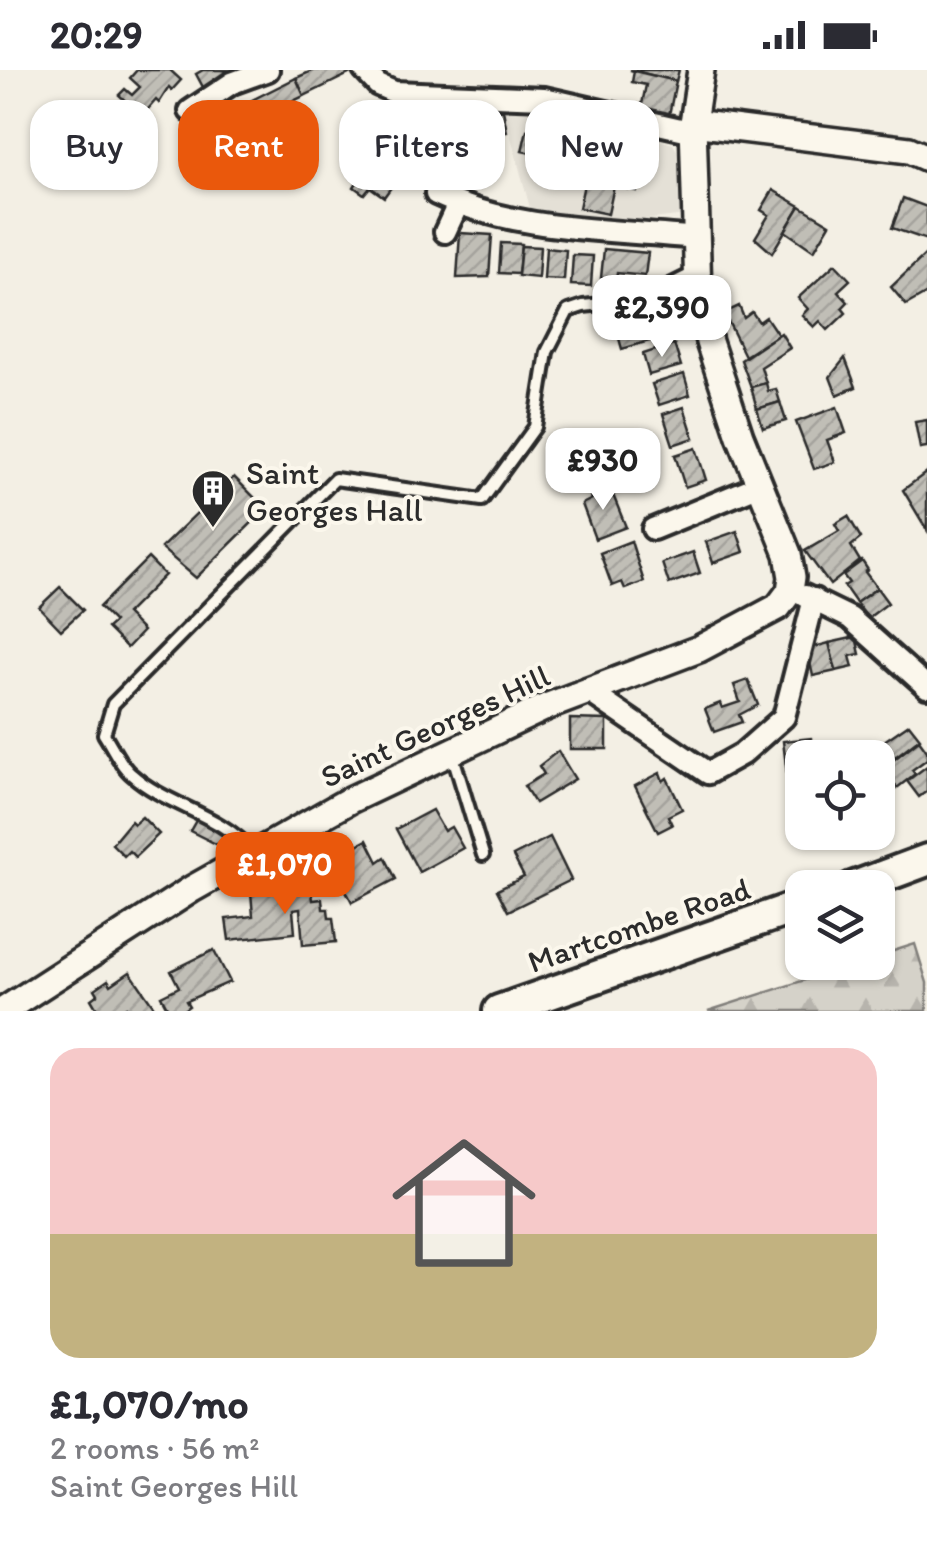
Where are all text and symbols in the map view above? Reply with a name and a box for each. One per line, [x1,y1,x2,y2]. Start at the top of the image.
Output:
text: 20:29 [50,12,143,58]
chip: Buy [30,100,158,190]
chip: Rent [178,100,319,190]
chip: Filters [339,100,505,190]
chip: New [525,100,659,190]
pin: £2,390 [581,275,743,360]
text: £2,390 [614,288,710,326]
pin: £930 [544,428,662,513]
text: £930 [567,441,639,479]
place label: Saint Georges Hall [246,454,423,529]
building icon: Saint Georges Hall [190,468,236,529]
street label: Saint Georges Hill [315,656,555,796]
map controls [785,740,895,980]
button: locate [785,740,895,850]
pin: £1,070 [204,832,366,917]
text: £1,070 [238,845,332,883]
street label: Martcombe Road [523,869,755,981]
button: layers [785,870,895,980]
icon: home [374,1113,554,1293]
text: £1,070/mo [50,1378,249,1429]
text: 2 rooms · 56 m² [50,1429,259,1467]
text: Saint Georges Hill [50,1467,298,1505]

